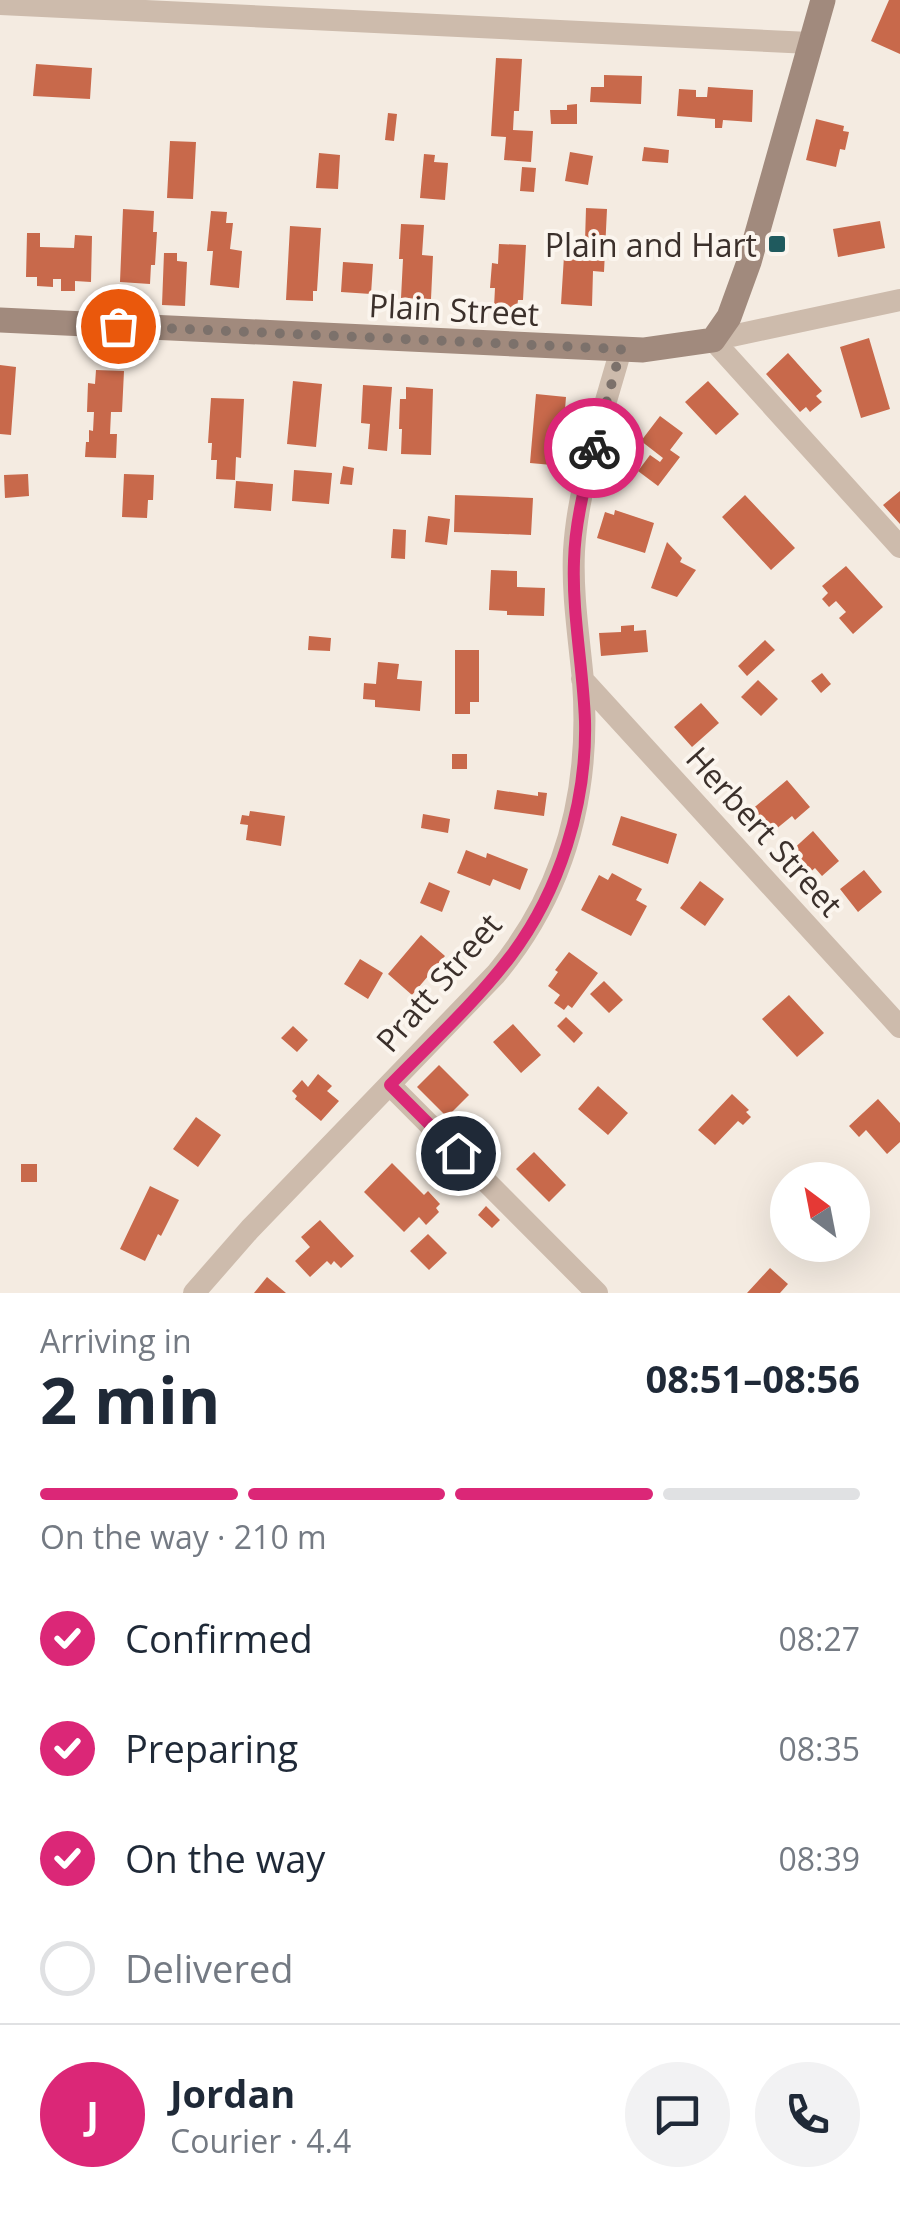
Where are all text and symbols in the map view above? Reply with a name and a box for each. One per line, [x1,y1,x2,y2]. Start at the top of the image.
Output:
place label: Plain and Hart [545,223,757,266]
marker: Plain and Hart [766,233,788,255]
street label: Plain Street [368,283,540,335]
pin [76,284,161,369]
icon: bag [91,299,146,354]
courier [544,398,644,498]
icon: bike [567,421,622,476]
street label: Herbert Street [677,737,853,925]
street label: Pratt Street [366,904,510,1060]
pin [416,1111,501,1196]
icon: home [431,1126,486,1181]
north arrow [770,1162,870,1262]
map controls [770,1162,870,1262]
text: Arriving in [40,1319,192,1362]
text: 08:51–08:56 [646,1352,860,1404]
text: 2 min [40,1355,220,1443]
text: On the way · 210 m [40,1515,327,1558]
icon: check [40,1611,95,1666]
text: Confirmed [125,1612,313,1664]
text: 08:27 [778,1617,860,1660]
icon: check [40,1721,95,1776]
text: Preparing [125,1722,298,1774]
text: 08:35 [778,1727,860,1770]
icon: check [40,1831,95,1886]
text: On the way [125,1832,325,1884]
text: 08:39 [778,1837,860,1880]
text: Delivered [125,1942,294,1994]
button: chat [625,2062,730,2167]
button: phone [755,2062,860,2167]
text: Jordan [170,2067,295,2119]
text: J [86,2088,99,2140]
text: Courier · 4.4 [170,2119,351,2162]

